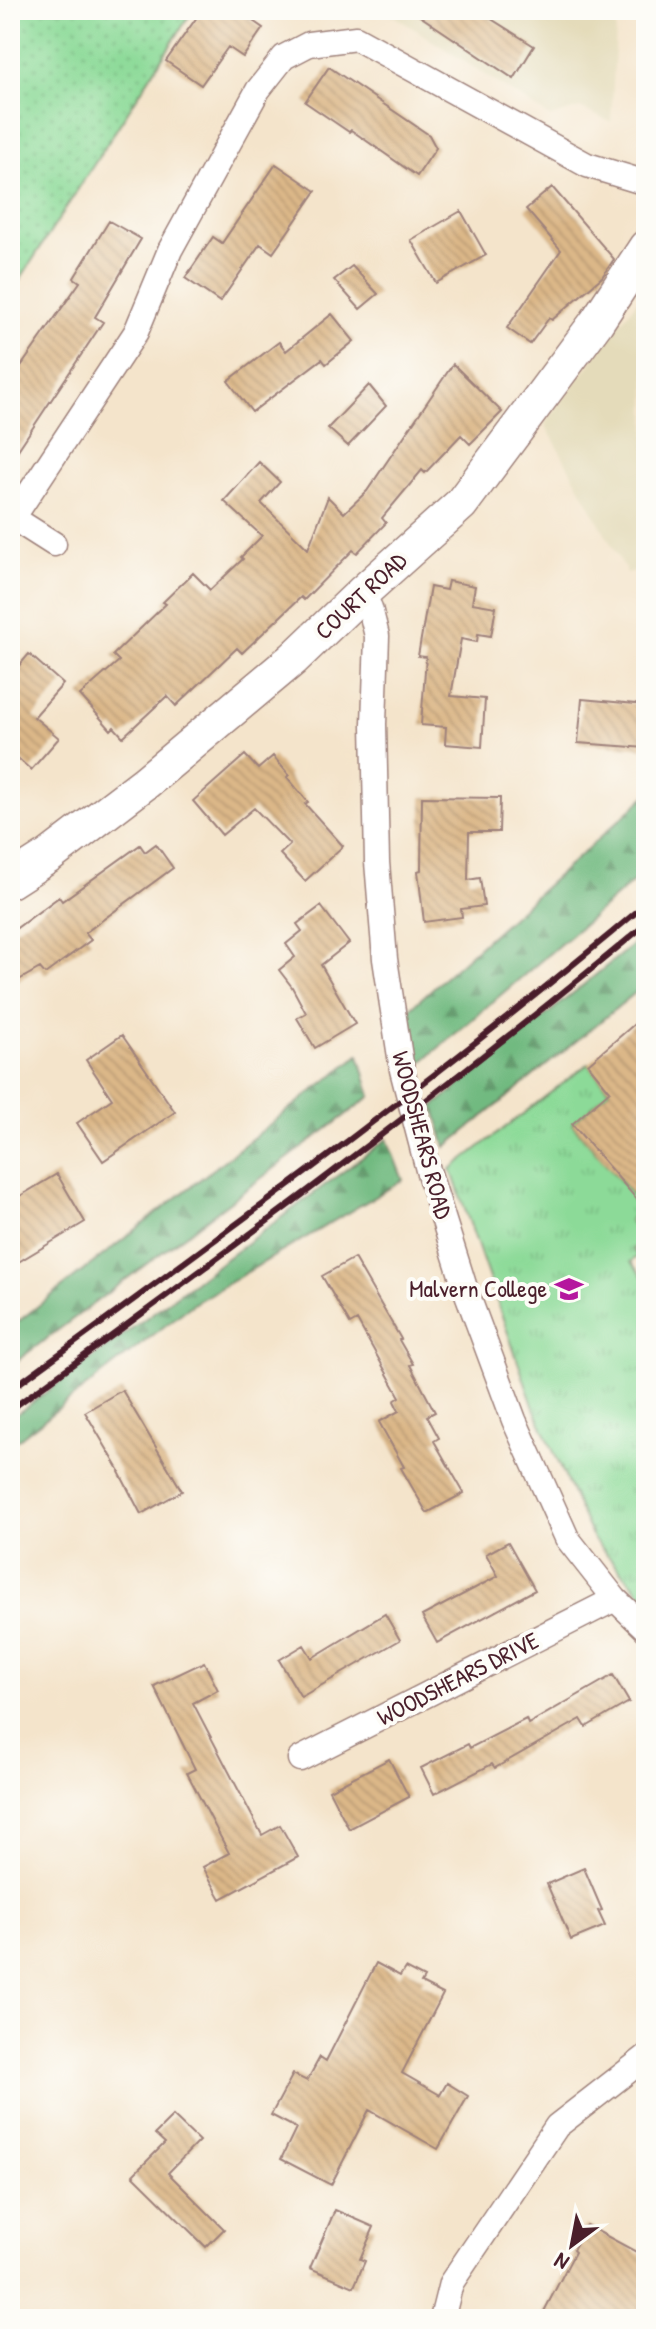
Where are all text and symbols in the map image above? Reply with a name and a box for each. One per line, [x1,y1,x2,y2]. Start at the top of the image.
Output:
street label: COURT ROAD [307,544,414,646]
street label: WOODSHEARS ROAD [385,1047,461,1223]
place label: Malvern College [409,1272,547,1304]
school or university icon: Malvern College [554,1274,584,1304]
street label: WOODSHEARS DRIVE [371,1624,544,1733]
north arrow [532,2205,612,2285]
text: N [548,2246,574,2278]

